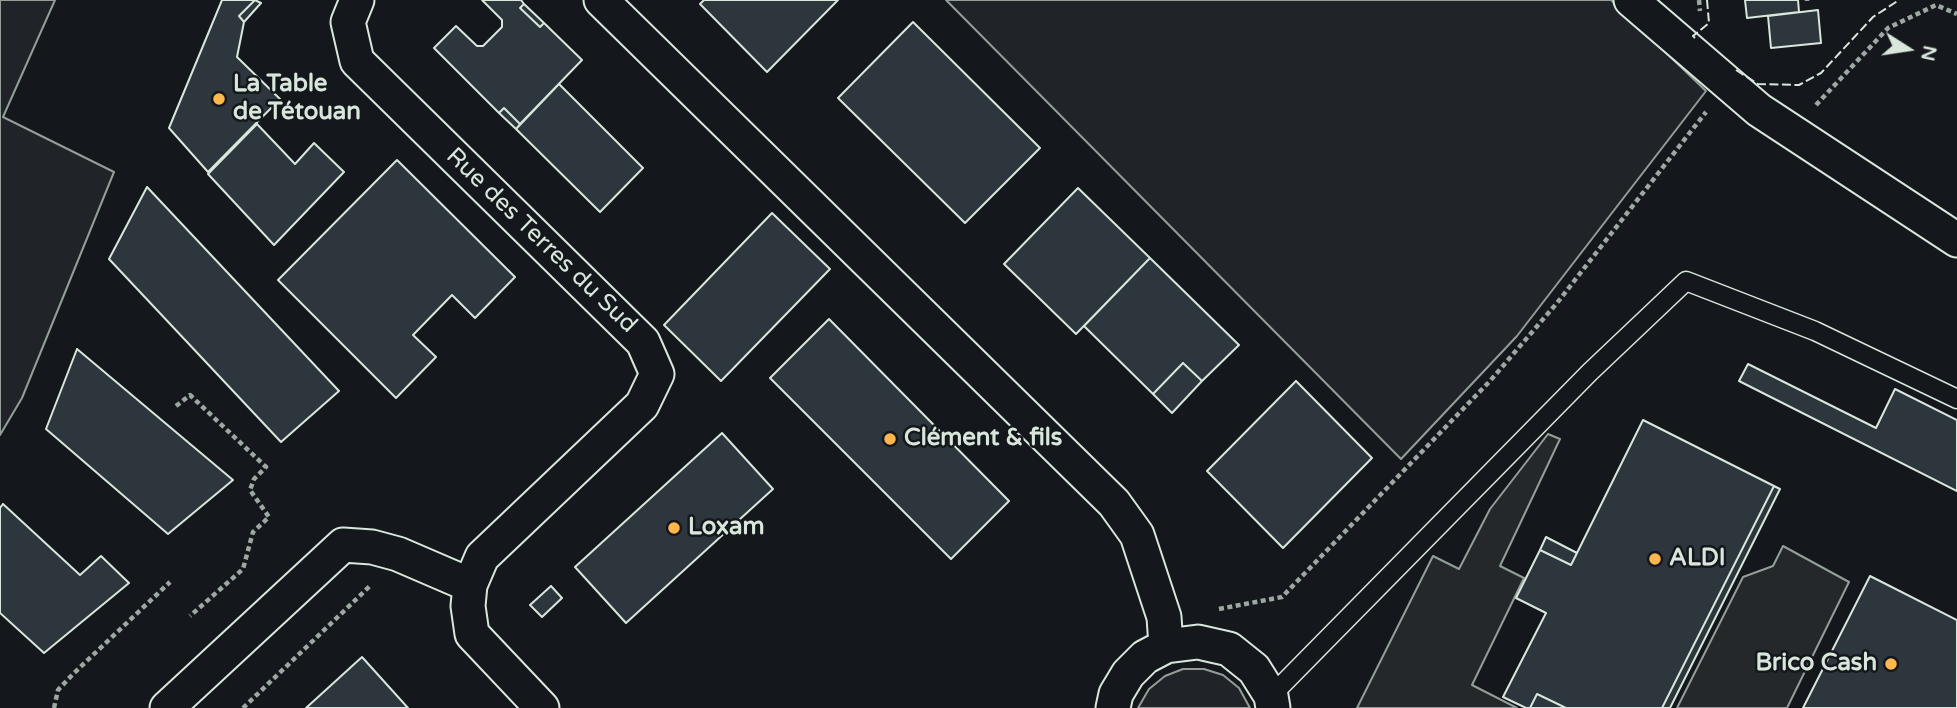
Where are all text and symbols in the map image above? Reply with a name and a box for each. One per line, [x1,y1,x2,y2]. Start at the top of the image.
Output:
north arrow [1873,14,1943,84]
text: N [1916,44,1941,63]
place label: La Table de Tétouan [233,71,361,127]
marker: La Table de Tétouan [211,91,227,107]
street label: Rue des Terres du Sud [440,142,642,340]
place label: Clément & fils [904,425,1062,453]
marker: Clément & fils [882,431,898,447]
place label: Loxam [688,514,765,542]
marker: Loxam [666,520,682,536]
place label: ALDI [1669,545,1726,573]
marker: ALDI [1647,551,1663,567]
place label: Brico Cash [1756,650,1877,678]
marker: Brico Cash [1883,656,1899,672]

